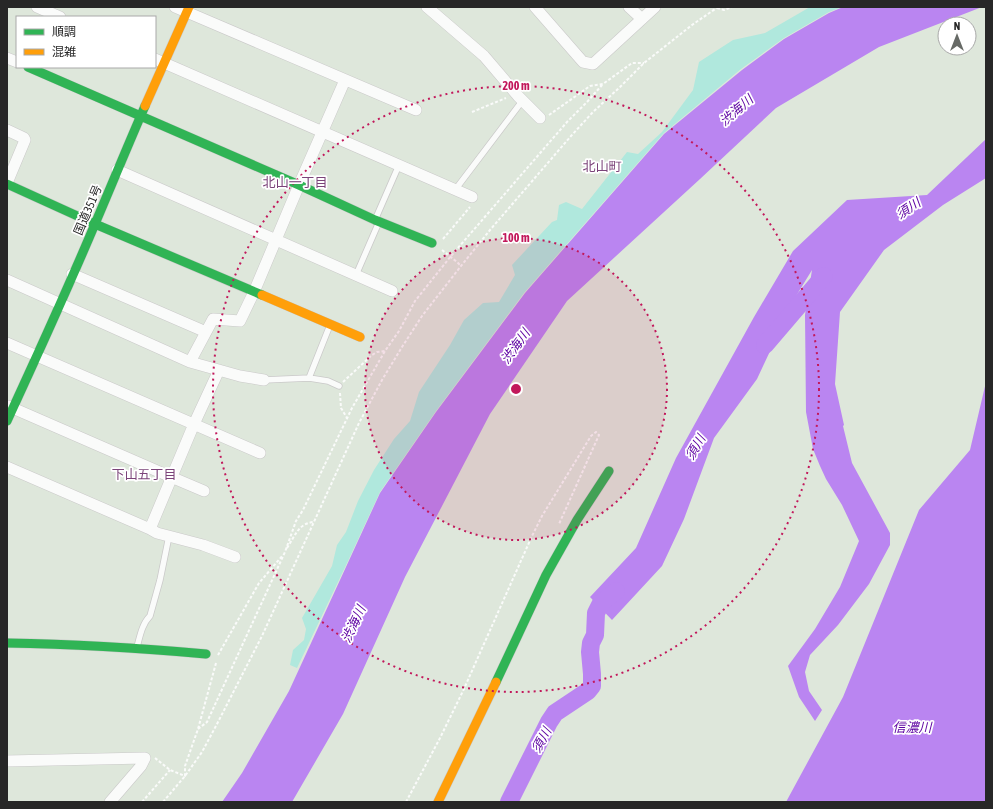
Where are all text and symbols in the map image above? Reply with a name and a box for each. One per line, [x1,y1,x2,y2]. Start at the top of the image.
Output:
legend [16,16,156,68]
north arrow [937,16,977,56]
text: N [954,20,960,32]
text: 順調 [52,25,76,39]
text: 混雑 [52,45,76,59]
text: 200 m [502,79,530,93]
water label: 渋海川 [717,91,757,129]
district label: 北山町 [582,159,622,174]
district label: 北山一丁目 [262,175,328,190]
street label: 国道351号 [71,183,105,237]
water label: 須川 [893,194,925,222]
text: 100 m [502,231,530,245]
water label: 渋海川 [498,324,534,366]
centre of rings [509,382,523,396]
water label: 須川 [682,431,709,462]
district label: 下山五丁目 [111,467,177,482]
water label: 渋海川 [338,602,369,645]
water label: 信濃川 [892,720,933,735]
water label: 須川 [529,723,555,755]

